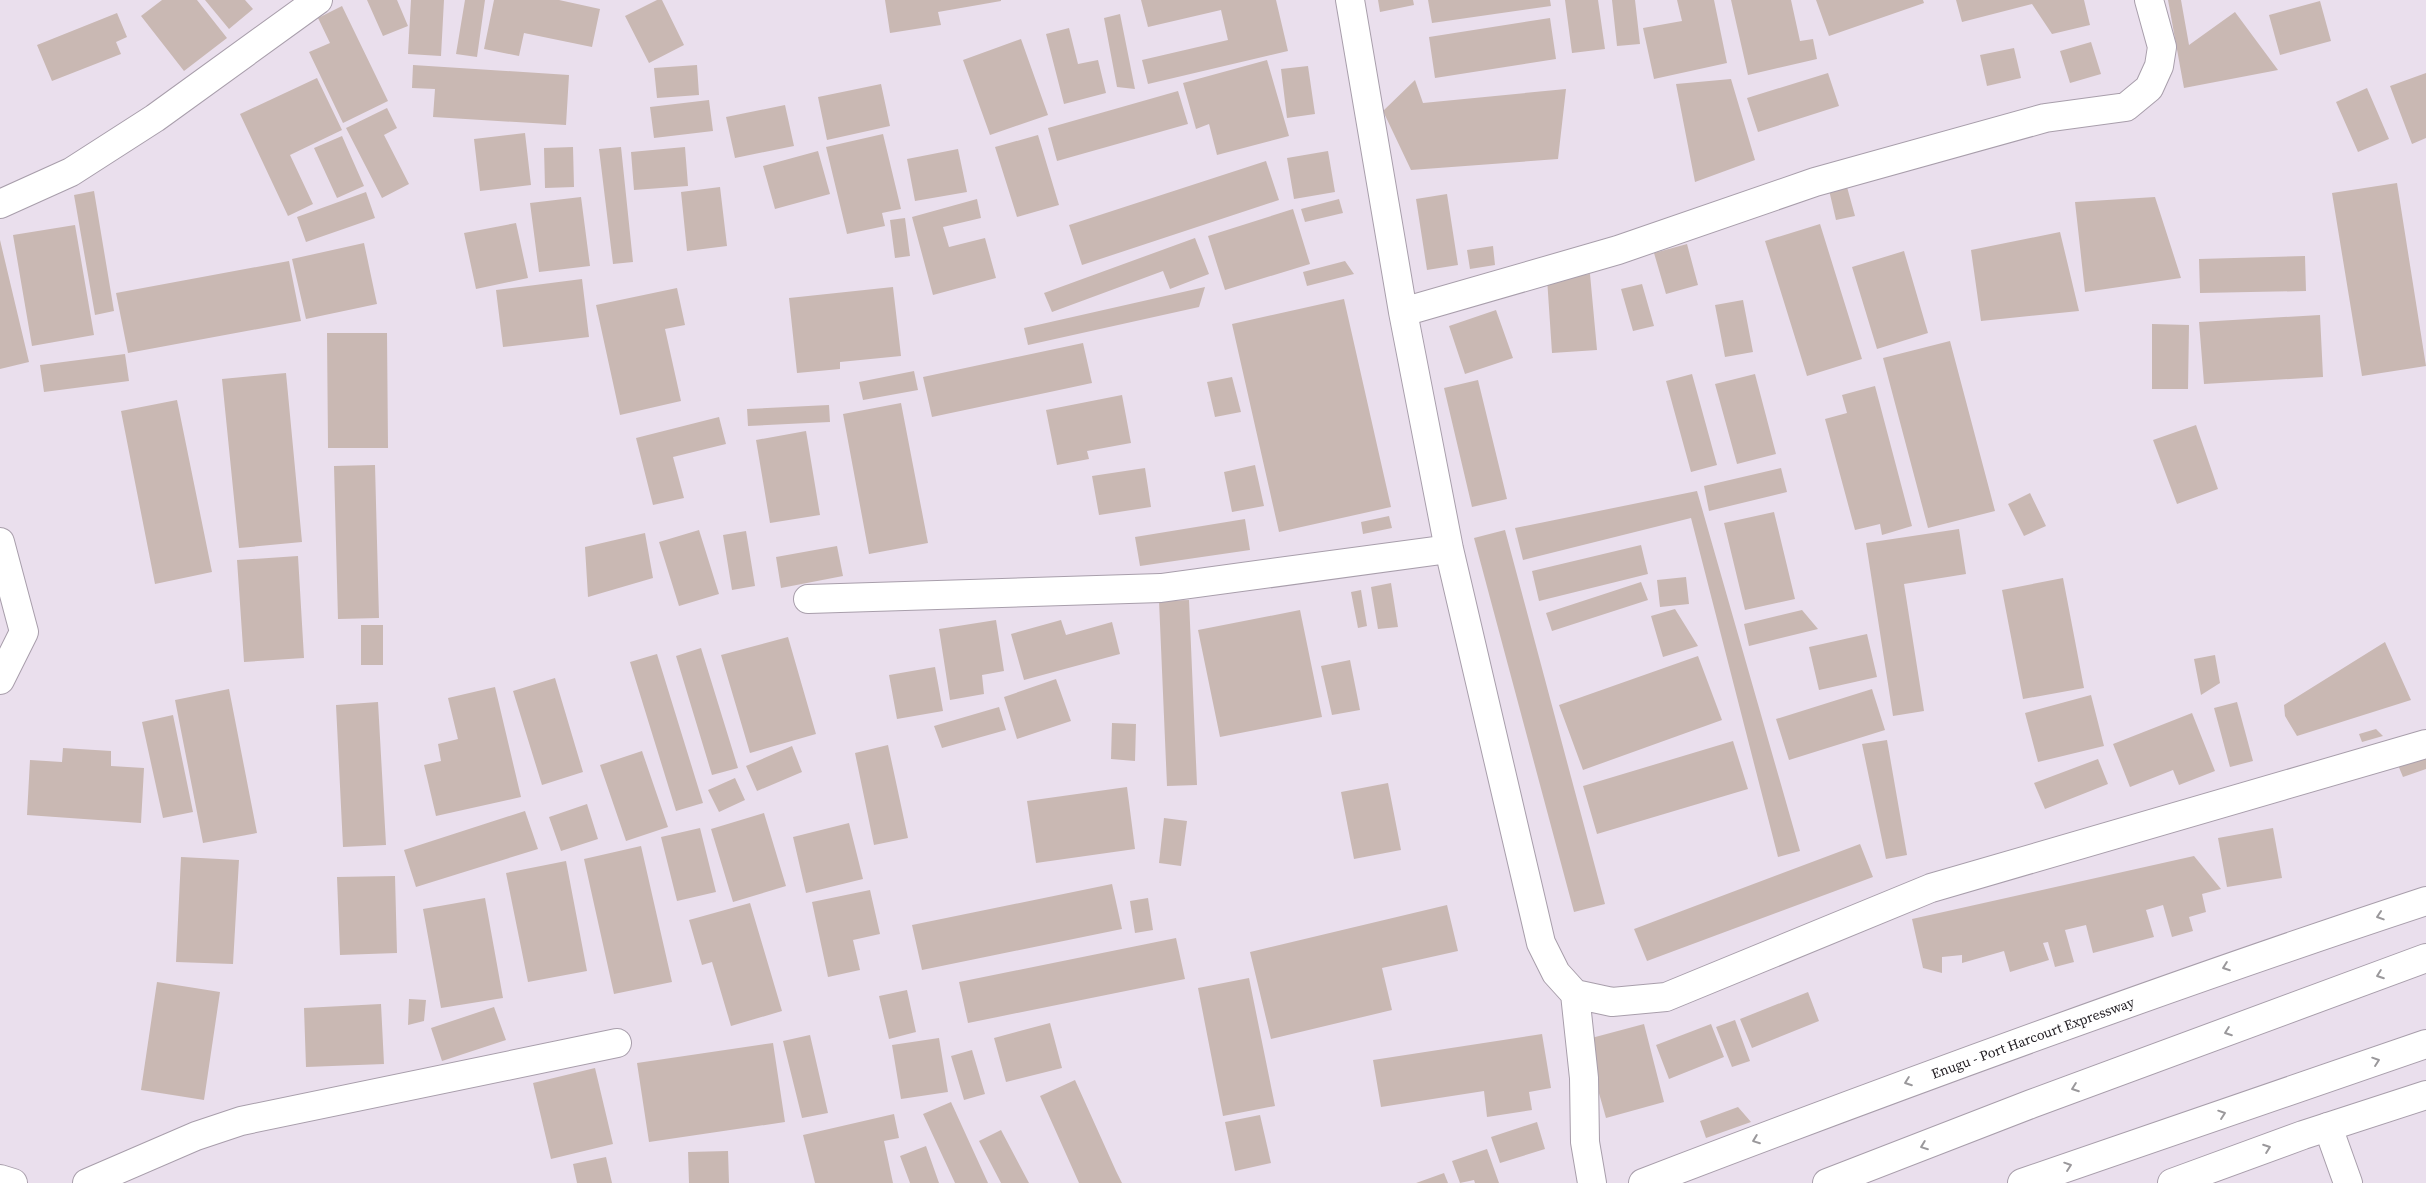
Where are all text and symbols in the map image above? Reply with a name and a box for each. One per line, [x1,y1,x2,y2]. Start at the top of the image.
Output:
one-way arrow [2376,910,2384,920]
one-way arrow [2222,961,2230,971]
one-way arrow [2376,969,2385,979]
street label: Enugu - Port Harcourt Expressway [1928,992,2138,1084]
one-way arrow [2224,1026,2233,1036]
one-way arrow [2371,1057,2379,1067]
one-way arrow [1904,1076,1913,1086]
one-way arrow [2072,1082,2080,1092]
one-way arrow [2217,1109,2225,1119]
one-way arrow [1752,1134,1761,1144]
one-way arrow [1920,1140,1928,1150]
one-way arrow [2262,1144,2271,1154]
one-way arrow [2063,1162,2072,1172]

